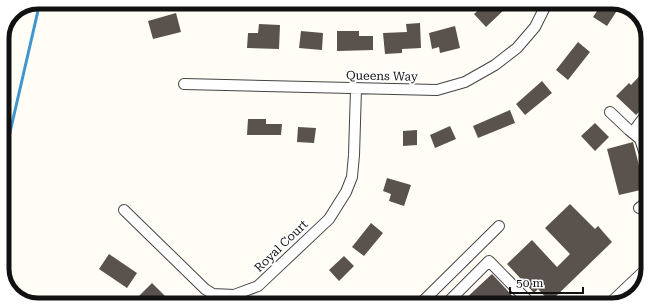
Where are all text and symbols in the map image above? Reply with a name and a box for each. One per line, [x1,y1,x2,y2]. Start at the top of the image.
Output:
street label: Queens Way [346,68,419,84]
street label: Royal Court [252,217,311,275]
scale bar [510,269,583,295]
text: 50 m [516,276,543,290]

